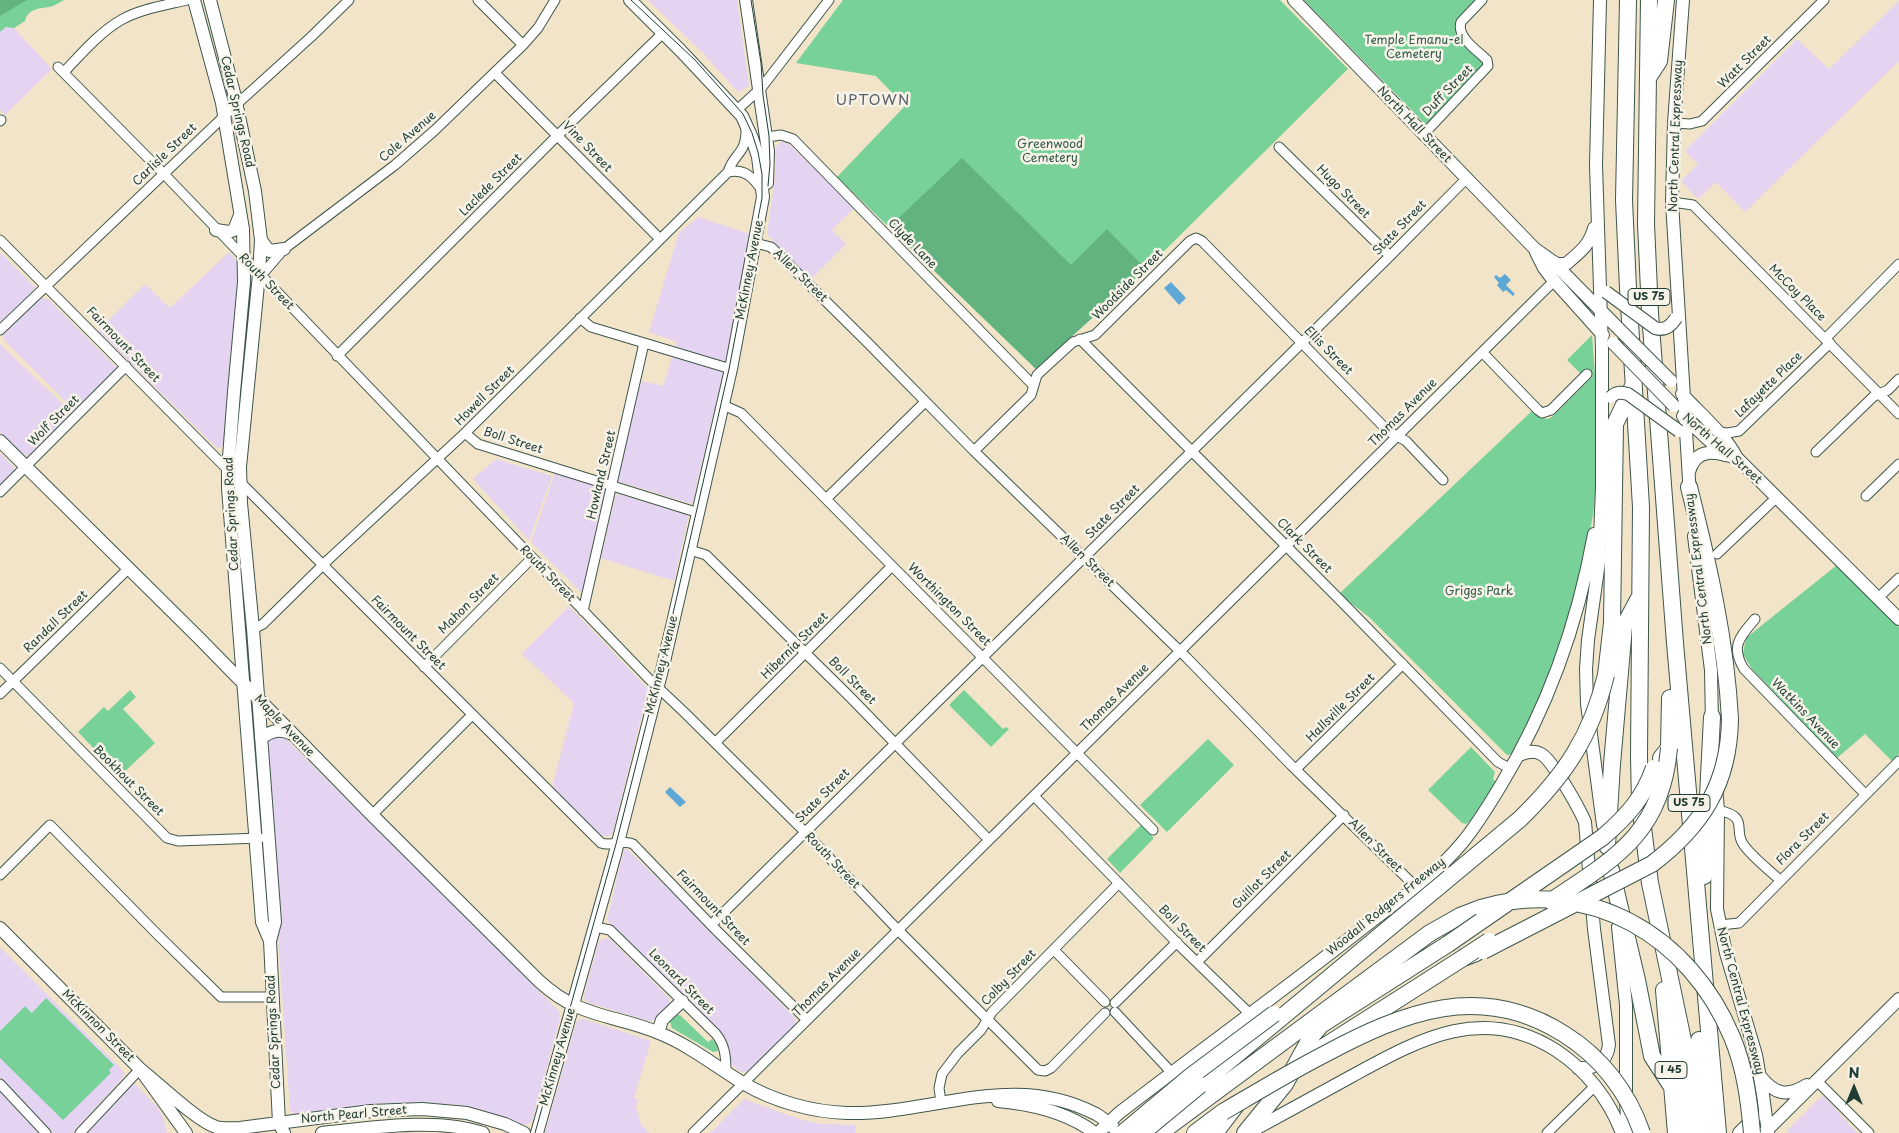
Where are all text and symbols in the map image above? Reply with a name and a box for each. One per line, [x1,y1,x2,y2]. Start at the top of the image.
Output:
street label: Watt Street [1716,33,1774,91]
park label: Temple Emanu-el Cemetery [1365,34,1463,62]
street label: Cedar Springs Road [217,55,257,169]
street label: North Central Expressway [1666,60,1686,212]
street label: Duff Street [1420,62,1476,120]
street label: North Hall Street [1374,84,1454,166]
district label: UPTOWN [834,92,912,110]
street label: Cole Avenue [377,108,439,166]
street label: Vine Street [559,119,615,175]
street label: Carlisle Street [130,121,200,189]
park label: Greenwood Cemetery [1017,138,1083,166]
street label: Laclede Street [457,151,525,219]
street label: Hugo Street [1313,162,1373,222]
street label: State Street [1370,198,1430,258]
street label: Clyde Lane [885,216,939,272]
street label: McKinney Avenue [733,219,767,321]
street label: Allen Street [770,247,830,305]
street label: Woodside Street [1090,247,1166,323]
street label: Routh Street [235,251,297,313]
street label: McCoy Place [1765,261,1829,325]
road number: US 75 [1628,288,1670,306]
street label: Fairmount Street [83,304,163,386]
street label: Ellis Street [1301,324,1355,378]
street label: Lafayette Place [1732,349,1806,421]
street label: Howell Street [452,363,518,429]
street label: Thomas Avenue [1366,376,1440,450]
street label: Wolf Street [26,393,82,449]
street label: North Hall Street [1679,411,1765,487]
street label: Boll Street [482,425,544,457]
street label: Howland Street [585,429,619,521]
street label: Cedar Springs Road [222,457,242,571]
street label: State Street [1083,482,1143,542]
street label: North Central Expressway [1683,493,1715,645]
street label: Clark Street [1273,515,1335,577]
street label: Allen Street [1057,532,1117,590]
street label: Routh Street [516,543,578,605]
street label: Worthington Street [905,561,993,649]
street label: Mahon Street [436,571,502,637]
park label: Griggs Park [1445,585,1513,599]
street label: Randall Street [21,588,91,656]
street label: Fairmount Street [368,593,448,673]
street label: Hibernia Street [758,609,832,683]
street label: McKinney Avenue [643,614,681,716]
street label: Boll Street [825,654,879,708]
street label: Thomas Avenue [1078,661,1152,735]
street label: Hallsville Street [1304,671,1378,745]
street label: Watkins Avenue [1768,676,1842,752]
street label: Maple Avenue [251,692,317,760]
street label: Bookhout Street [90,743,166,819]
street label: State Street [793,766,853,826]
road number: US 75 [1668,794,1710,811]
street label: Flora Street [1774,810,1832,868]
street label: Allen Street [1345,816,1405,876]
street label: Routh Street [801,830,863,892]
street label: Guillot Street [1230,848,1294,912]
street label: Woodall Rodgers Freeway [1324,855,1448,959]
street label: Fairmount Street [673,867,753,949]
street label: Boll Street [1155,902,1209,956]
street label: North Central Expressway [1713,926,1767,1076]
street label: Leonard Street [645,946,717,1018]
street label: Thomas Avenue [790,946,864,1020]
street label: Colby Street [979,947,1039,1009]
street label: Cedar Springs Road [264,975,284,1089]
street label: McKinnon Street [59,987,137,1065]
street label: McKinney Avenue [537,1006,579,1108]
road number: I 45 [1655,1062,1687,1078]
text: N [1848,1062,1860,1083]
north arrow [1829,1063,1879,1113]
street label: North Pearl Street [300,1103,408,1127]

